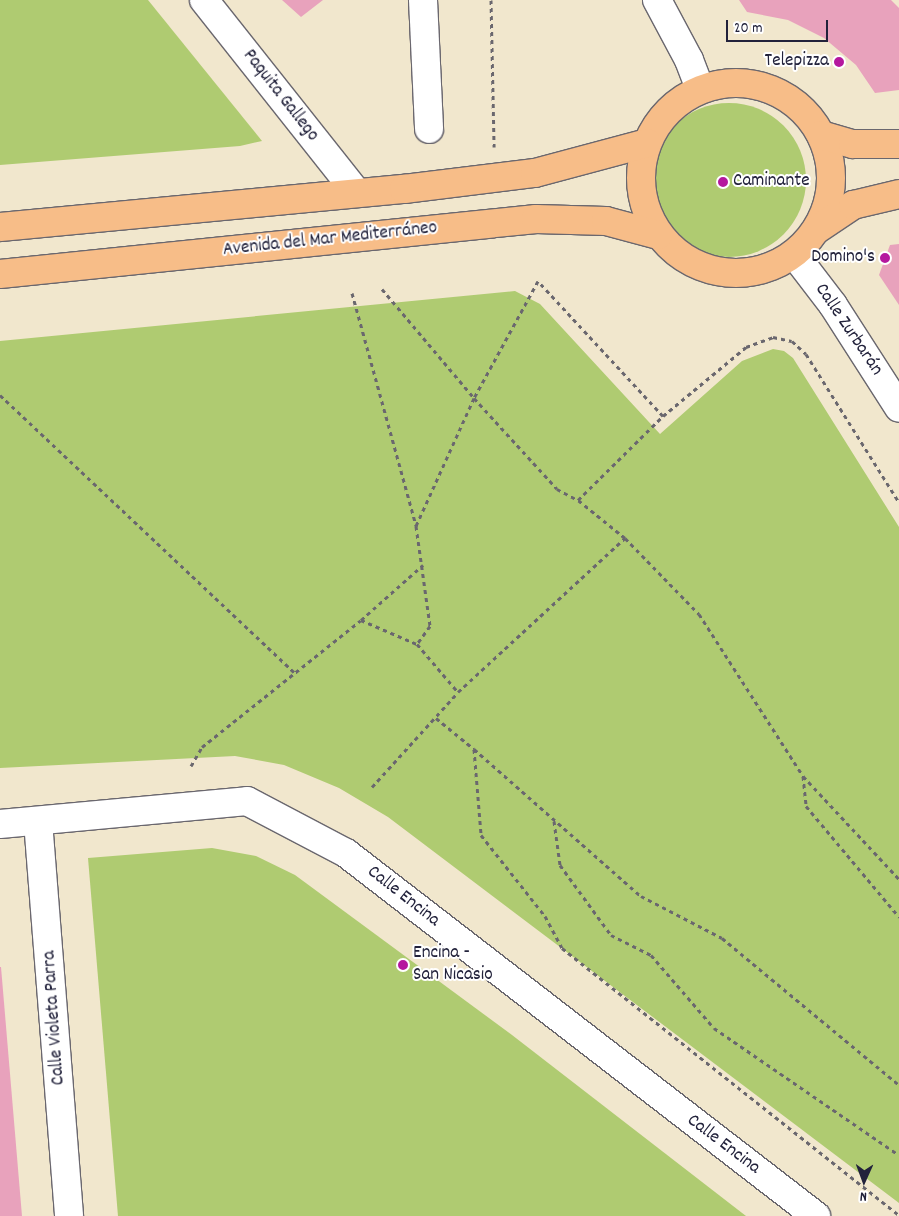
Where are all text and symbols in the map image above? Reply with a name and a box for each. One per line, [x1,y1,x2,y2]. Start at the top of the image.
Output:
scale bar [729,10,832,42]
text: 20 m [734,18,762,40]
street label: Paquita Gallego [237,45,323,147]
place label: Telepizza [765,51,829,73]
marker: Telepizza [833,56,845,68]
place label: Caminante [733,171,810,193]
marker: Caminante [717,176,729,188]
street label: Avenida del Mar Mediterráneo [222,217,438,263]
place label: Domino's [811,247,875,269]
marker: Domino's [879,252,891,264]
street label: Calle Zurbarán [809,280,887,380]
street label: Calle Encina [362,861,444,933]
place label: Encina - San Nicasio [413,943,493,987]
street label: Calle Violeta Parra [39,950,71,1086]
marker: Encina - San Nicasio [397,959,409,971]
street label: Calle Encina [682,1110,764,1180]
north arrow [839,1156,889,1206]
text: N [860,1186,867,1206]

